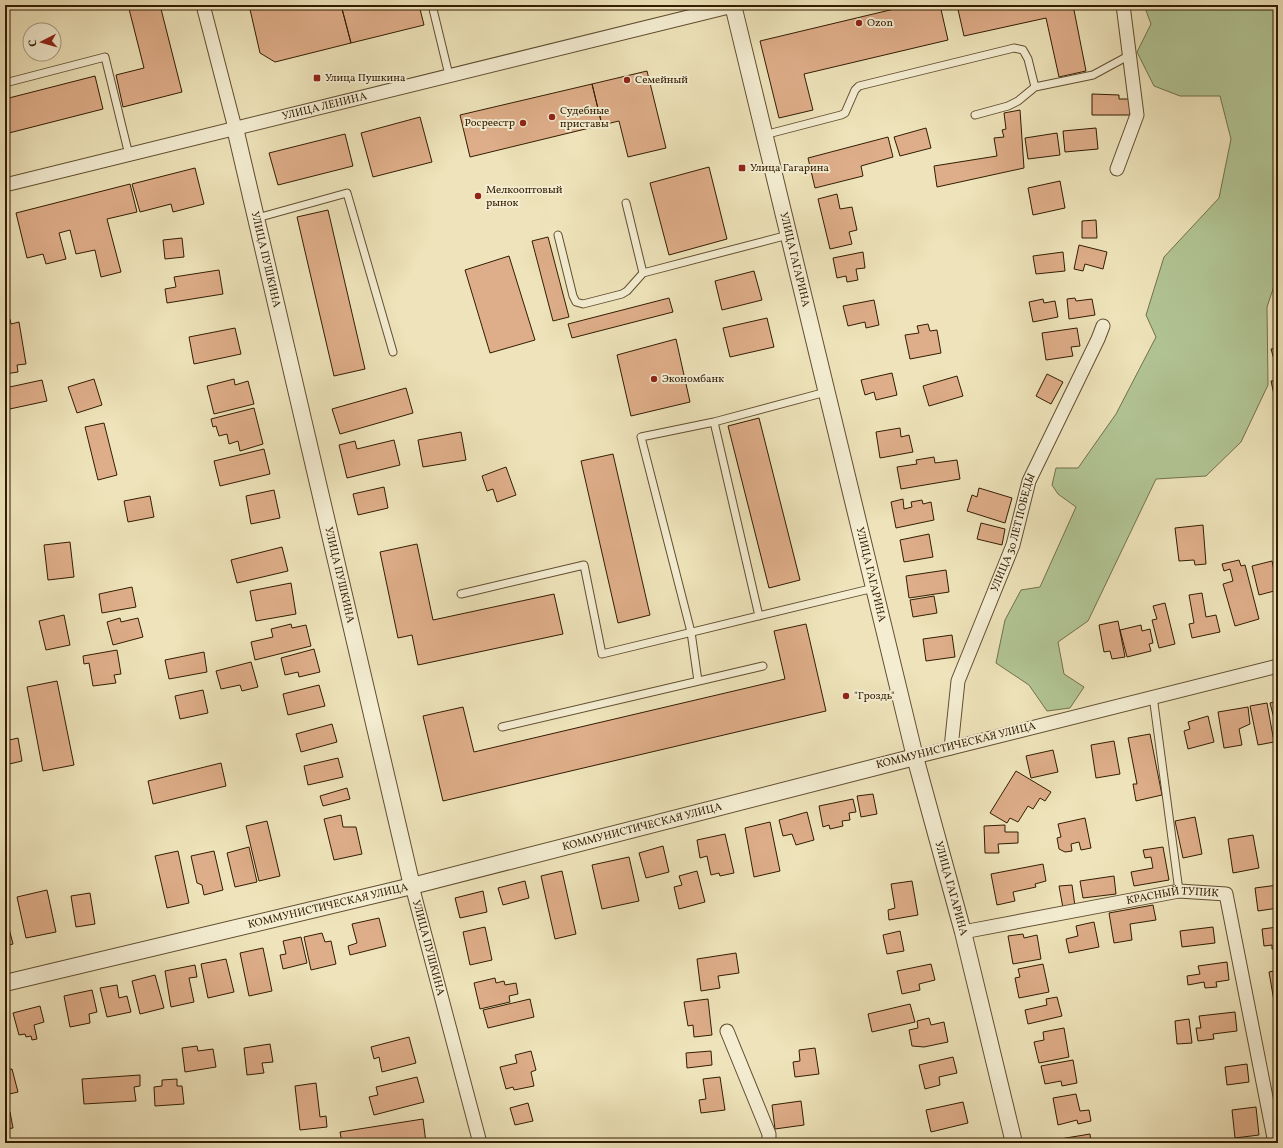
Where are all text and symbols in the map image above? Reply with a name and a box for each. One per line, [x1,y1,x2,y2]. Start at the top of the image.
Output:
place label: Ozon [867,16,893,31]
marker: Ozon [854,18,864,28]
north arrow [22,22,62,62]
text: С [26,39,41,47]
place label: Улица Пушкина [325,71,406,86]
marker: Улица Пушкина [312,73,322,83]
place label: Семейный [635,73,688,88]
marker: Семейный [622,75,632,85]
street label: УЛИЦА ЛЕНИНА [280,89,369,124]
place label: Судебные приставы [560,104,609,132]
marker: Судебные приставы [547,112,557,122]
place label: Росреестр [465,116,515,131]
marker: Росреестр [518,118,528,128]
place label: Улица Гагарина [750,161,829,176]
marker: Улица Гагарина [737,163,747,173]
place label: Мелкооптовый рынок [486,183,563,211]
marker: Мелкооптовый рынок [473,191,483,201]
street label: УЛИЦА ПУШКИНА [247,210,284,309]
street label: УЛИЦА ГАГАРИНА [776,211,813,309]
place label: Экономбанк [662,372,724,387]
marker: Экономбанк [649,374,659,384]
street label: УЛИЦА 30 ЛЕТ ПОБЕДЫ [987,471,1039,594]
street label: УЛИЦА ПУШКИНА [321,525,358,625]
street label: УЛИЦА ГАГАРИНА [852,525,890,624]
place label: "Гроздь" [854,689,895,704]
marker: "Гроздь" [841,691,851,701]
street label: КОММУНИСТИЧЕСКАЯ УЛИЦА [874,719,1038,773]
street label: КОММУНИСТИЧЕСКАЯ УЛИЦА [561,799,724,855]
street label: УЛИЦА ГАГАРИНА [931,840,971,938]
street label: КОММУНИСТИЧЕСКАЯ УЛИЦА [246,880,410,932]
street label: КРАСНЫЙ ТУПИК [1125,884,1220,908]
street label: УЛИЦА ПУШКИНА [409,898,448,998]

